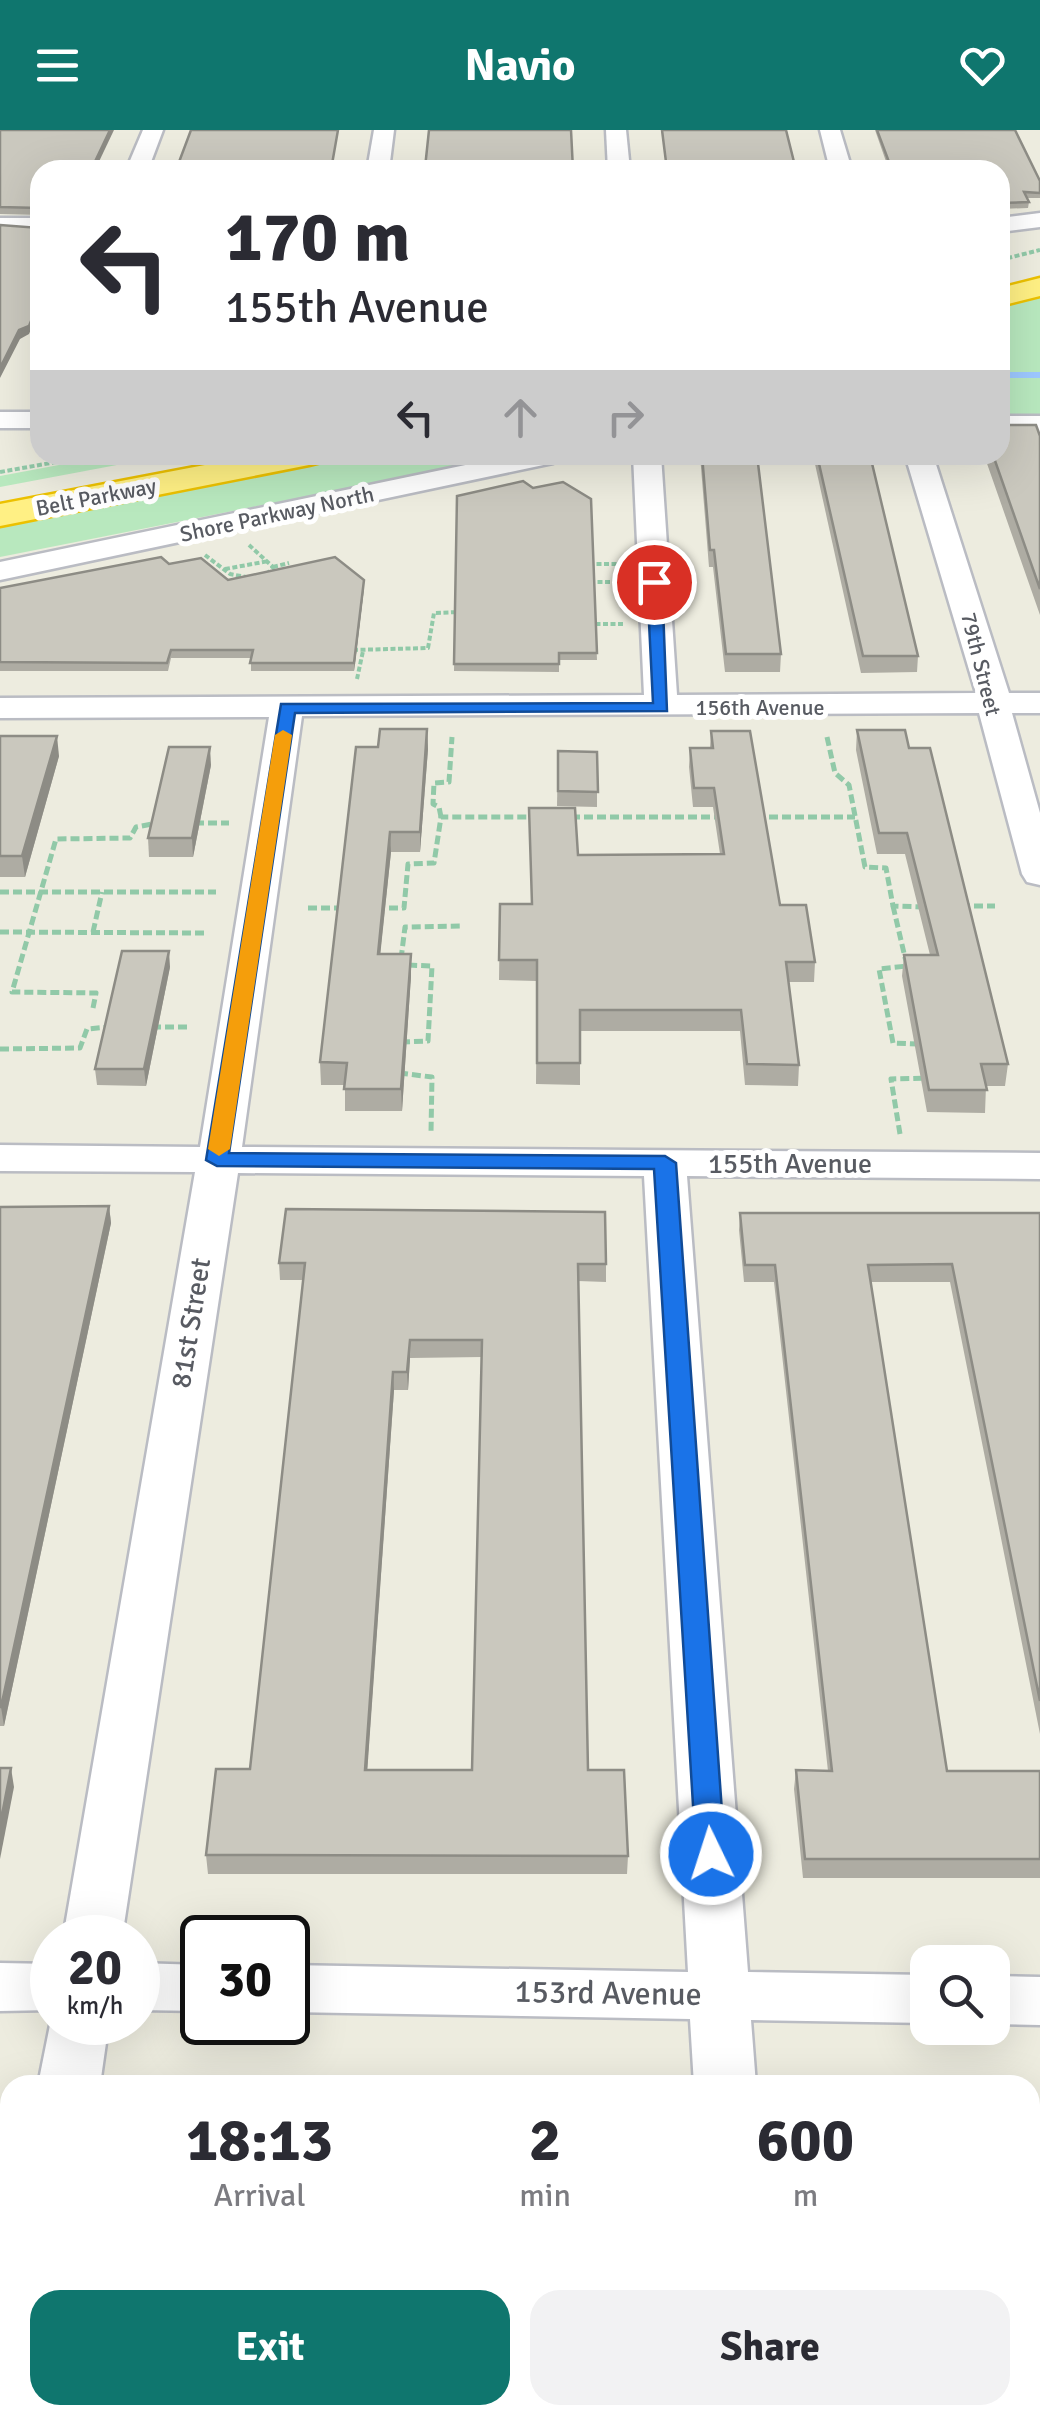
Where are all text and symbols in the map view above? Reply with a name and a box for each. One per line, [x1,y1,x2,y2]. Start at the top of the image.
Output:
icon: menu [30,38,85,93]
text: Navio [464,38,576,93]
icon: heart [955,38,1010,93]
text: 170 m [225,194,410,280]
icon: left [60,200,190,330]
text: 155th Avenue [225,280,489,335]
icon: left [388,390,443,445]
icon: ahead [493,390,548,445]
icon: right [598,390,653,445]
street label: Belt Parkway [34,472,159,522]
street label: Shore Parkway North [177,480,377,548]
pin [612,540,697,625]
icon: arrive [627,555,682,610]
street label: 79th Street [955,609,1007,719]
street label: 156th Avenue [696,694,824,721]
street label: 155th Avenue [708,1147,872,1181]
street label: 81st Street [164,1255,218,1391]
position arrow [659,1802,763,1906]
speed limit sign: 30 [180,1915,310,2045]
text: 20 [68,1937,122,1999]
map controls [910,1945,1010,2045]
button: search [910,1945,1010,2045]
street label: 153rd Avenue [514,1972,702,2014]
text: km/h [67,1990,123,2021]
text: 18:13 [186,2104,333,2178]
text: 2 [529,2104,561,2178]
text: 600 [757,2104,854,2178]
text: Arrival [214,2176,306,2215]
text: min [519,2176,571,2215]
text: m [793,2176,818,2215]
button: Exit [30,2290,510,2405]
button: Share [530,2290,1010,2405]

